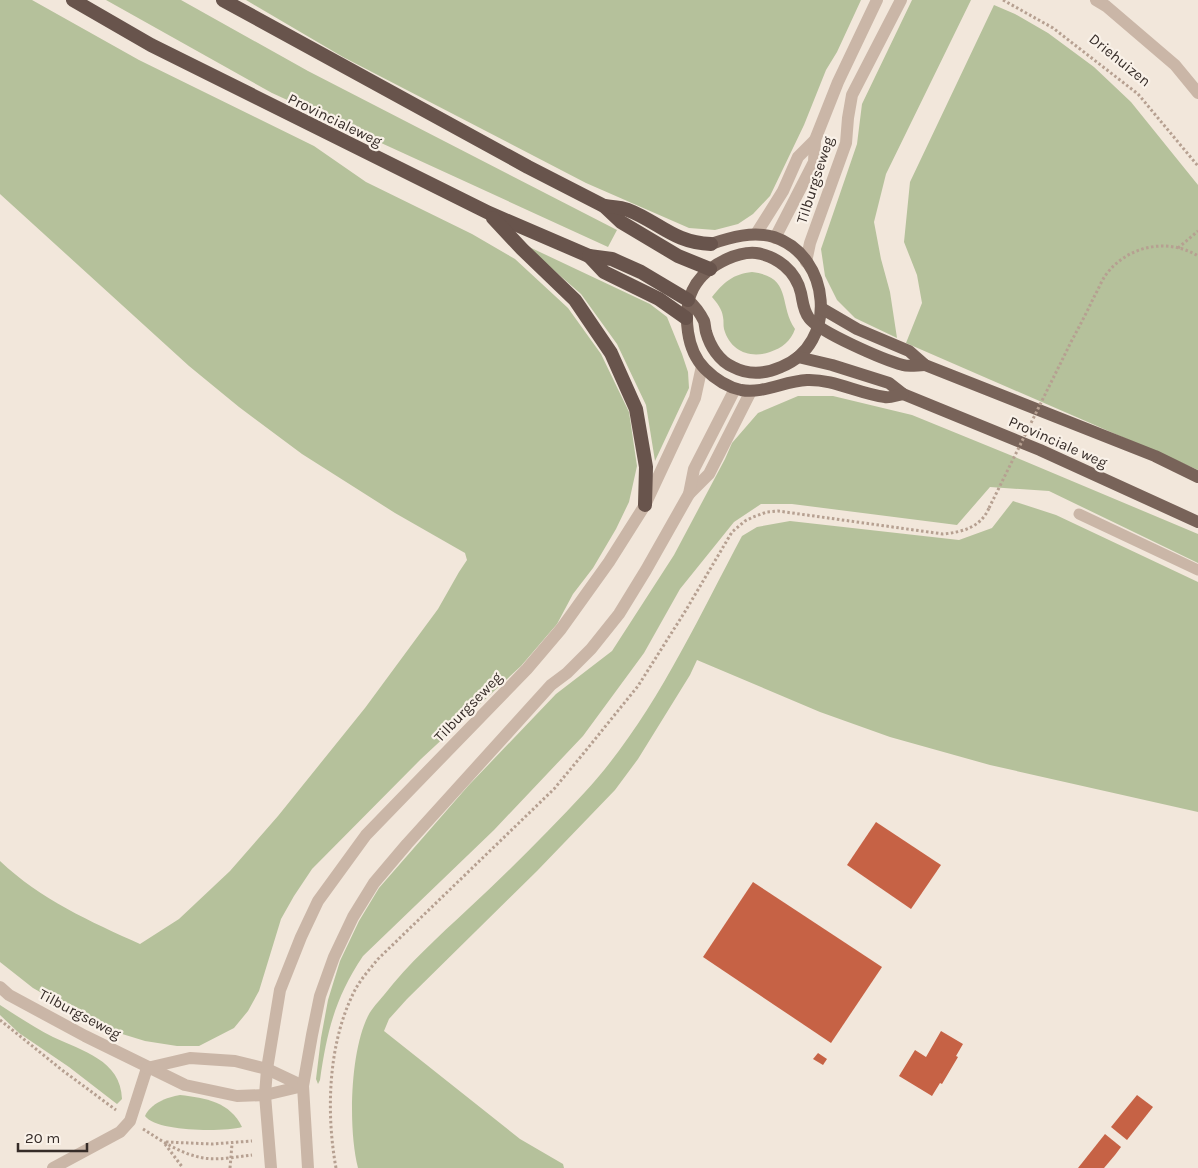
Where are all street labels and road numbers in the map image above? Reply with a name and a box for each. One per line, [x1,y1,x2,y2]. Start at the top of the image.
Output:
street label: Driehuizen [1086,30,1154,90]
street label: Provincialeweg [285,89,385,151]
street label: Tilburgseweg [792,134,838,226]
street label: Provinciale weg [1006,412,1111,472]
street label: Tilburgseweg [430,668,506,746]
street label: Tilburgseweg [36,985,125,1043]

